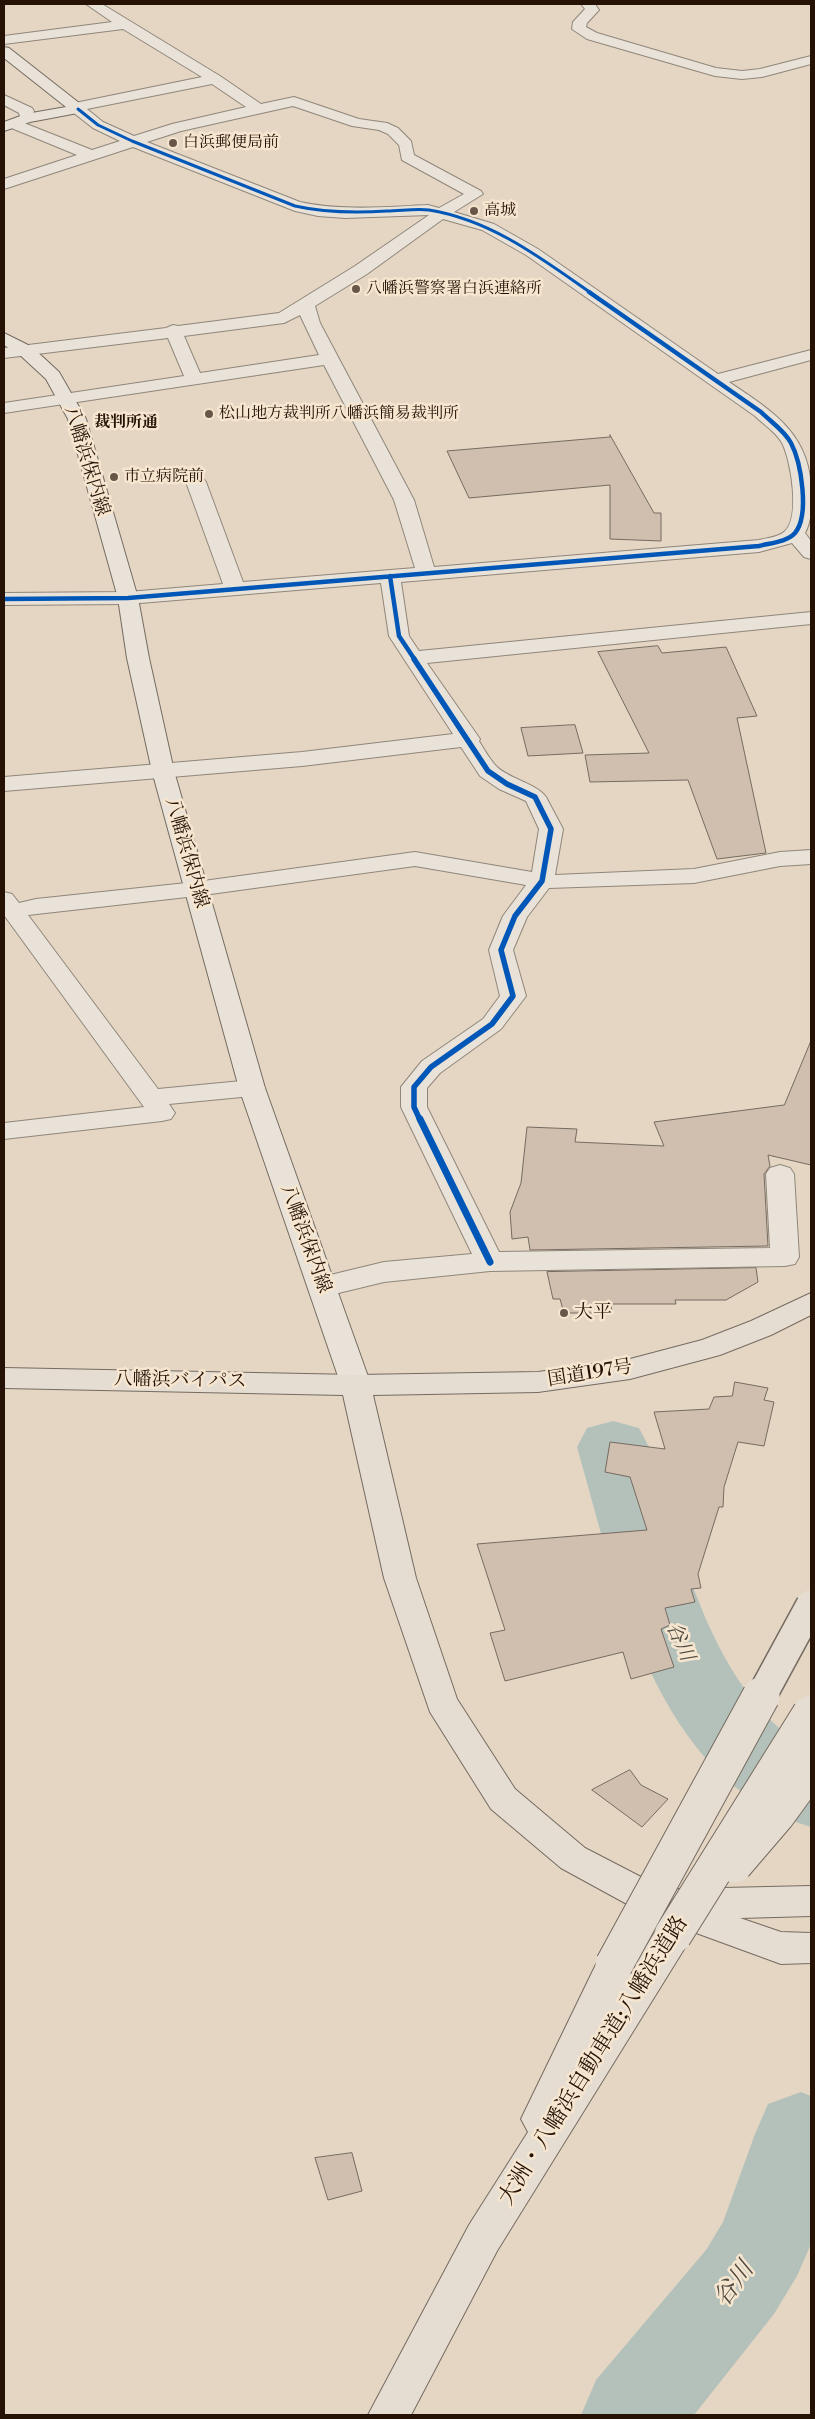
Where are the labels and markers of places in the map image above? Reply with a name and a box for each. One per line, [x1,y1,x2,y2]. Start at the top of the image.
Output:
place label: 白浜郵便局前 [183,133,279,153]
marker: 白浜郵便局前 [167,137,179,149]
place label: 高城 [484,201,516,221]
marker: 高城 [468,205,480,217]
place label: 八幡浜警察署白浜連絡所 [366,279,542,299]
marker: 八幡浜警察署白浜連絡所 [350,283,362,295]
place label: 松山地方裁判所八幡浜簡易裁判所 [219,404,459,424]
marker: 松山地方裁判所八幡浜簡易裁判所 [203,408,215,420]
place label: 市立病院前 [124,467,204,487]
marker: 市立病院前 [108,471,120,483]
place label: 大平 [574,1302,612,1324]
marker: 大平 [558,1307,570,1319]

